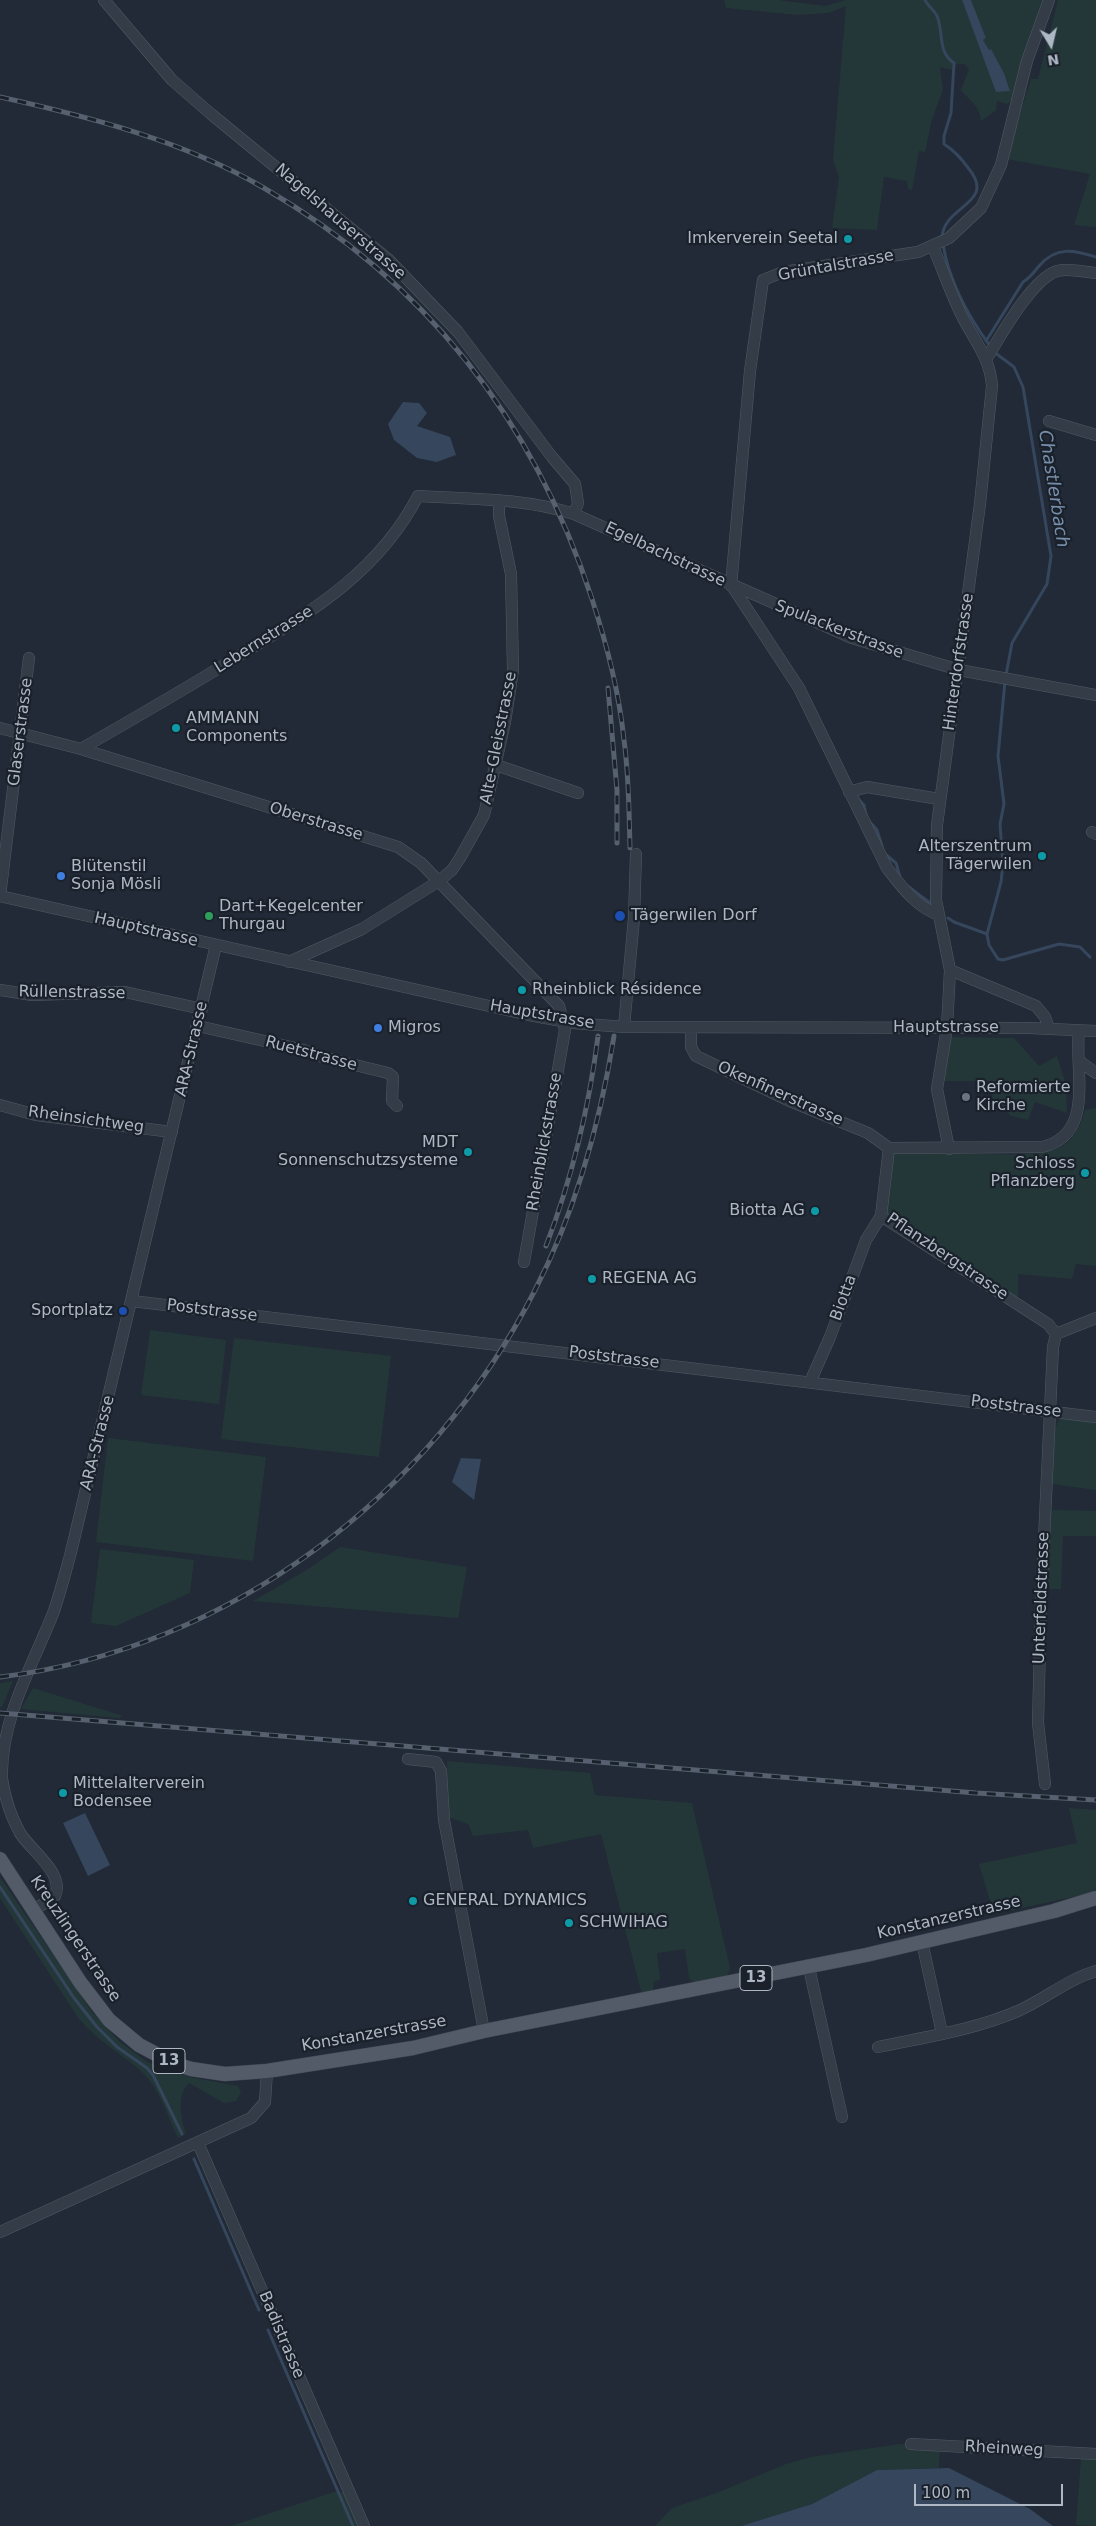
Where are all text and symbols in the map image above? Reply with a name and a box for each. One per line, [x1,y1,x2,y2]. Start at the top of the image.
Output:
north arrow [1026,20,1076,70]
text: N [1046,51,1060,69]
street label: Nagelshauserstrasse [271,160,409,284]
place label: Imkerverein Seetal [687,229,838,249]
marker: Imkerverein Seetal [842,233,854,245]
street label: Grüntalstrasse [777,246,895,286]
water label: Chastlerbach [1033,429,1073,549]
street label: Egelbachstrasse [602,519,728,591]
street label: Hinterdorfstrasse [940,592,978,732]
street label: Spulackerstrasse [772,597,906,663]
street label: Lebernstrasse [211,602,317,678]
street label: Alte-Gleisstrasse [477,670,521,806]
street label: Glaserstrasse [5,677,37,787]
place label: AMMANN Components [186,709,287,747]
marker: AMMANN Components [170,722,182,734]
street label: Oberstrasse [267,799,365,845]
place label: Alterszentrum Tägerwilen [919,837,1032,875]
marker: Alterszentrum Tägerwilen [1036,850,1048,862]
place label: Blütenstil Sonja Mösli [71,857,161,895]
marker: Blütenstil Sonja Mösli [55,870,67,882]
place label: Dart+Kegelcenter Thurgau [219,897,363,935]
place label: Tägerwilen Dorf [631,906,757,926]
street label: Hauptstrasse [92,909,200,951]
marker: Tägerwilen Dorf [613,909,627,923]
marker: Dart+Kegelcenter Thurgau [203,910,215,922]
place label: Rheinblick Résidence [532,980,702,1000]
street label: Rüllenstrasse [18,982,126,1004]
marker: Rheinblick Résidence [516,984,528,996]
street label: Hauptstrasse [488,996,596,1034]
street label: ARA-Strasse [172,1000,212,1098]
place label: Migros [388,1018,441,1038]
street label: Hauptstrasse [893,1018,999,1038]
marker: Migros [372,1022,384,1034]
street label: Ruetstrasse [263,1033,359,1075]
street label: Okenfinerstrasse [714,1058,846,1130]
street label: Rheinblickstrasse [523,1071,567,1213]
place label: Reformierte Kirche [976,1078,1071,1116]
marker: Reformierte Kirche [960,1091,972,1103]
street label: Rheinsichtweg [27,1102,145,1138]
place label: MDT Sonnenschutzsysteme [278,1133,458,1171]
marker: MDT Sonnenschutzsysteme [462,1146,474,1158]
place label: Schloss Pflanzberg [990,1154,1075,1192]
marker: Schloss Pflanzberg [1079,1167,1091,1179]
place label: Biotta AG [729,1201,805,1221]
marker: Biotta AG [809,1205,821,1217]
street label: Pflanzbergstrasse [883,1209,1011,1305]
place label: REGENA AG [602,1269,697,1289]
street label: Biotta [827,1272,861,1324]
marker: REGENA AG [586,1273,598,1285]
street label: Poststrasse [166,1296,258,1326]
place label: Sportplatz [31,1301,113,1321]
marker: Sportplatz [117,1305,129,1317]
street label: Poststrasse [568,1343,660,1373]
street label: Poststrasse [970,1392,1062,1422]
street label: ARA-Strasse [77,1394,119,1492]
street label: Unterfeldstrasse [1030,1532,1054,1664]
place label: Mittelalterverein Bodensee [73,1774,205,1812]
marker: Mittelalterverein Bodensee [57,1787,69,1799]
street label: Kreuzlingerstrasse [26,1872,124,2006]
place label: GENERAL DYNAMICS [423,1891,587,1911]
street label: Konstanzerstrasse [875,1892,1023,1944]
marker: GENERAL DYNAMICS [407,1895,419,1907]
place label: SCHWIHAG [579,1913,668,1933]
marker: SCHWIHAG [563,1917,575,1929]
road number: 13 [740,1966,772,1990]
street label: Konstanzerstrasse [300,2012,448,2056]
road number: 13 [153,2048,185,2074]
street label: Badistrasse [254,2288,308,2382]
street label: Rheinweg [964,2437,1044,2461]
scale bar [916,2474,1065,2506]
text: 100 m [922,2484,970,2502]

